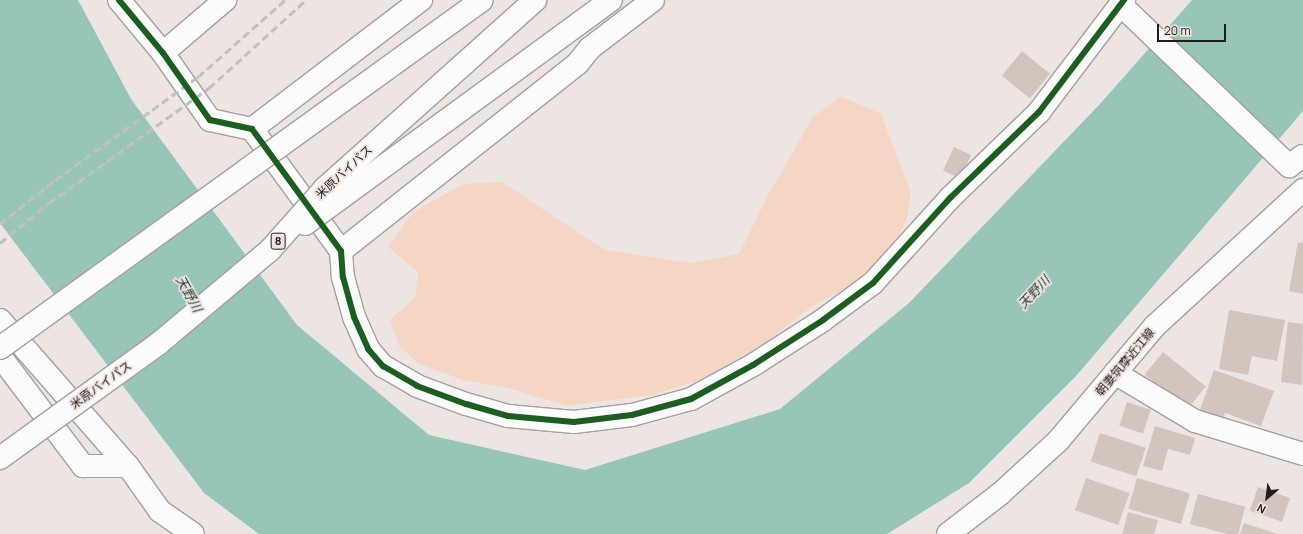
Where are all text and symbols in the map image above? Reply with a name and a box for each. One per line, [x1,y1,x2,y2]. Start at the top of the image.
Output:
scale bar [1159,16,1228,42]
text: 20 m [1164,22,1191,39]
street label: 米原バイパス [313,142,375,202]
road number: 8 [270,232,286,250]
water label: 天野川 [1015,272,1053,312]
water label: 天野川 [173,273,205,315]
street label: 朝妻筑摩近江線 [1092,325,1158,399]
street label: 米原バイパス [68,358,134,412]
north arrow [1247,478,1287,518]
text: N [1254,501,1268,518]

